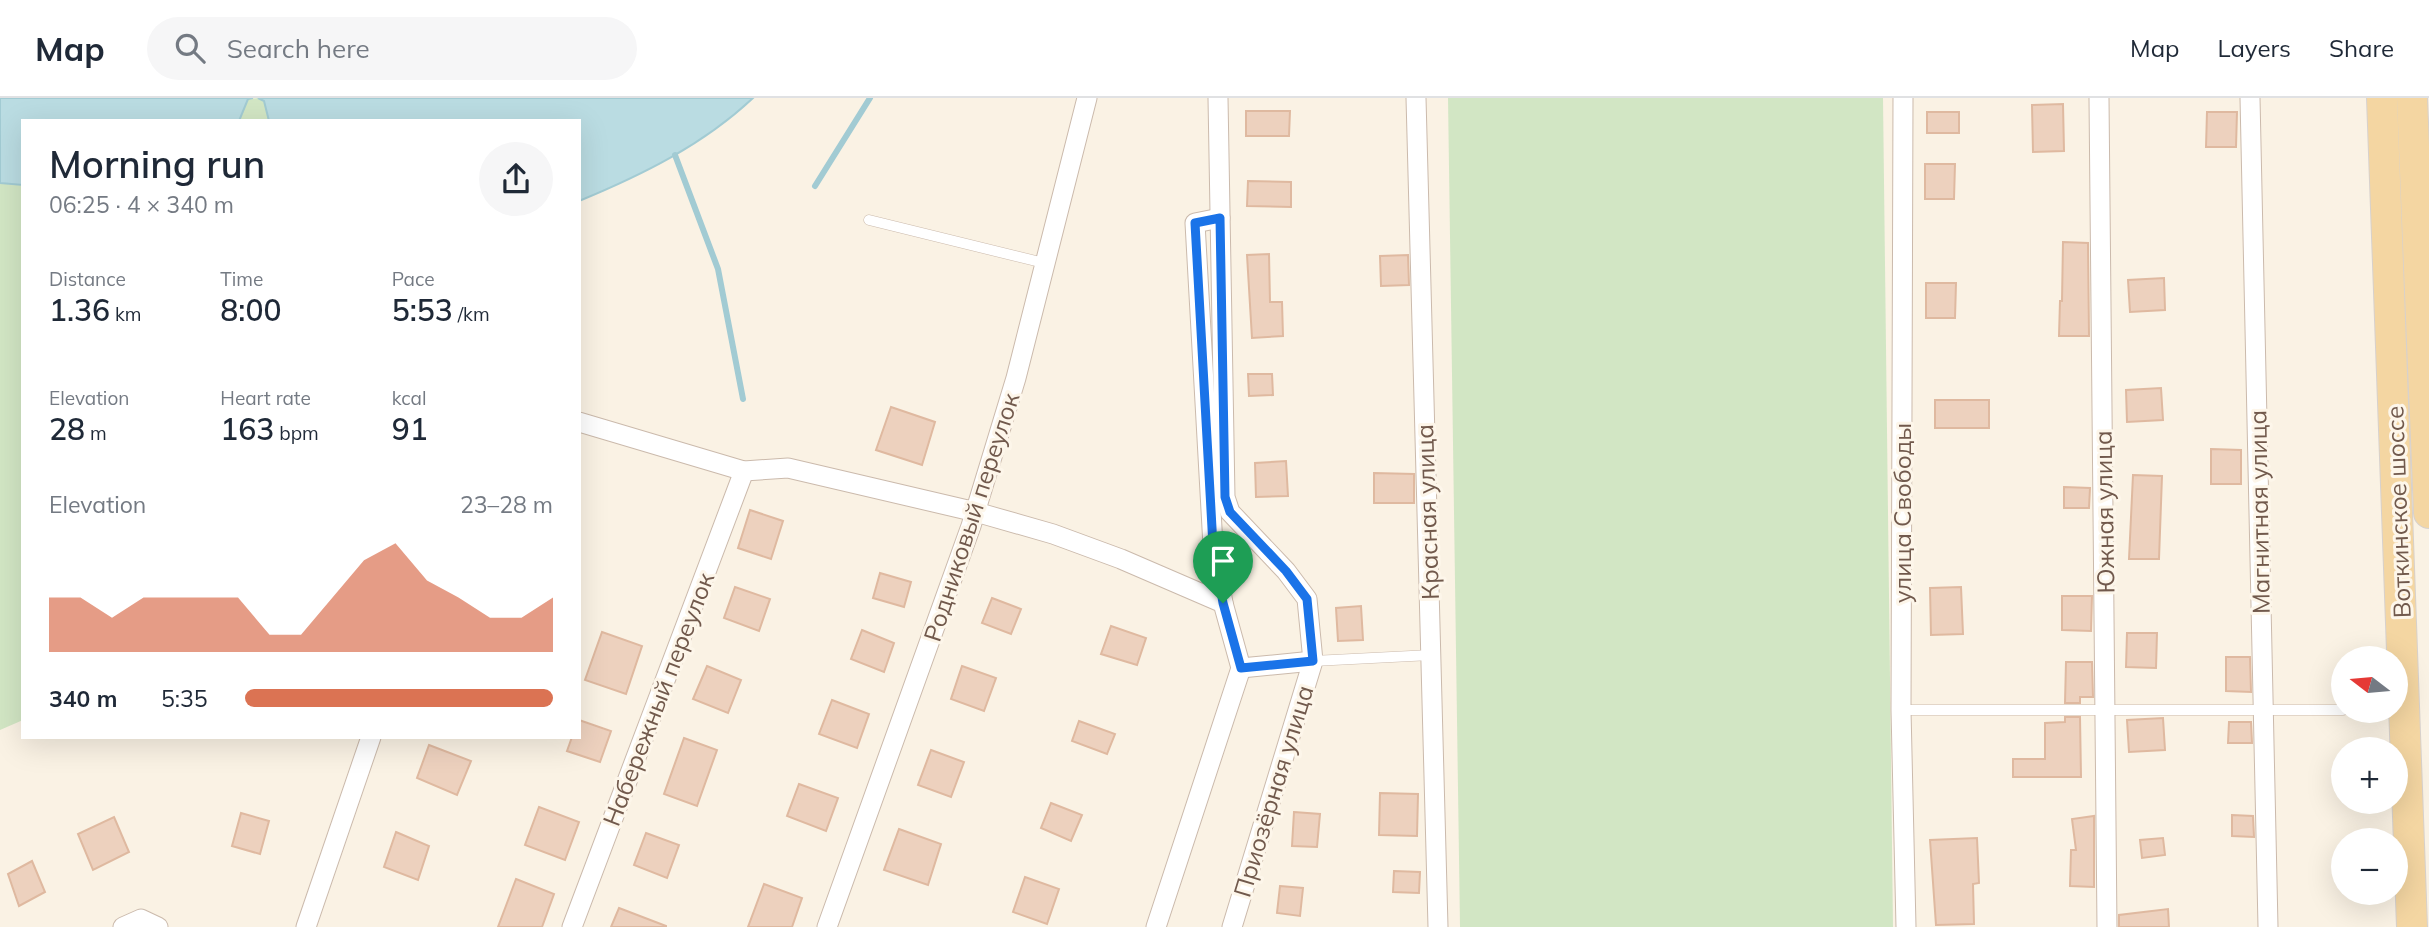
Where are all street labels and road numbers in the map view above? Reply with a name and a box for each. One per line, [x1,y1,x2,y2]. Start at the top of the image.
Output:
street label: Родниковый переулок [917,389,1025,645]
street label: Воткинское шоссе [2379,405,2417,619]
street label: Магнитная улица [2242,410,2276,614]
street label: улица Свободы [1887,423,1917,603]
street label: Красная улица [1409,424,1445,600]
street label: Южная улица [2088,430,2120,594]
street label: Набережный переулок [596,568,720,830]
street label: Приозёрная улица [1227,682,1319,900]

